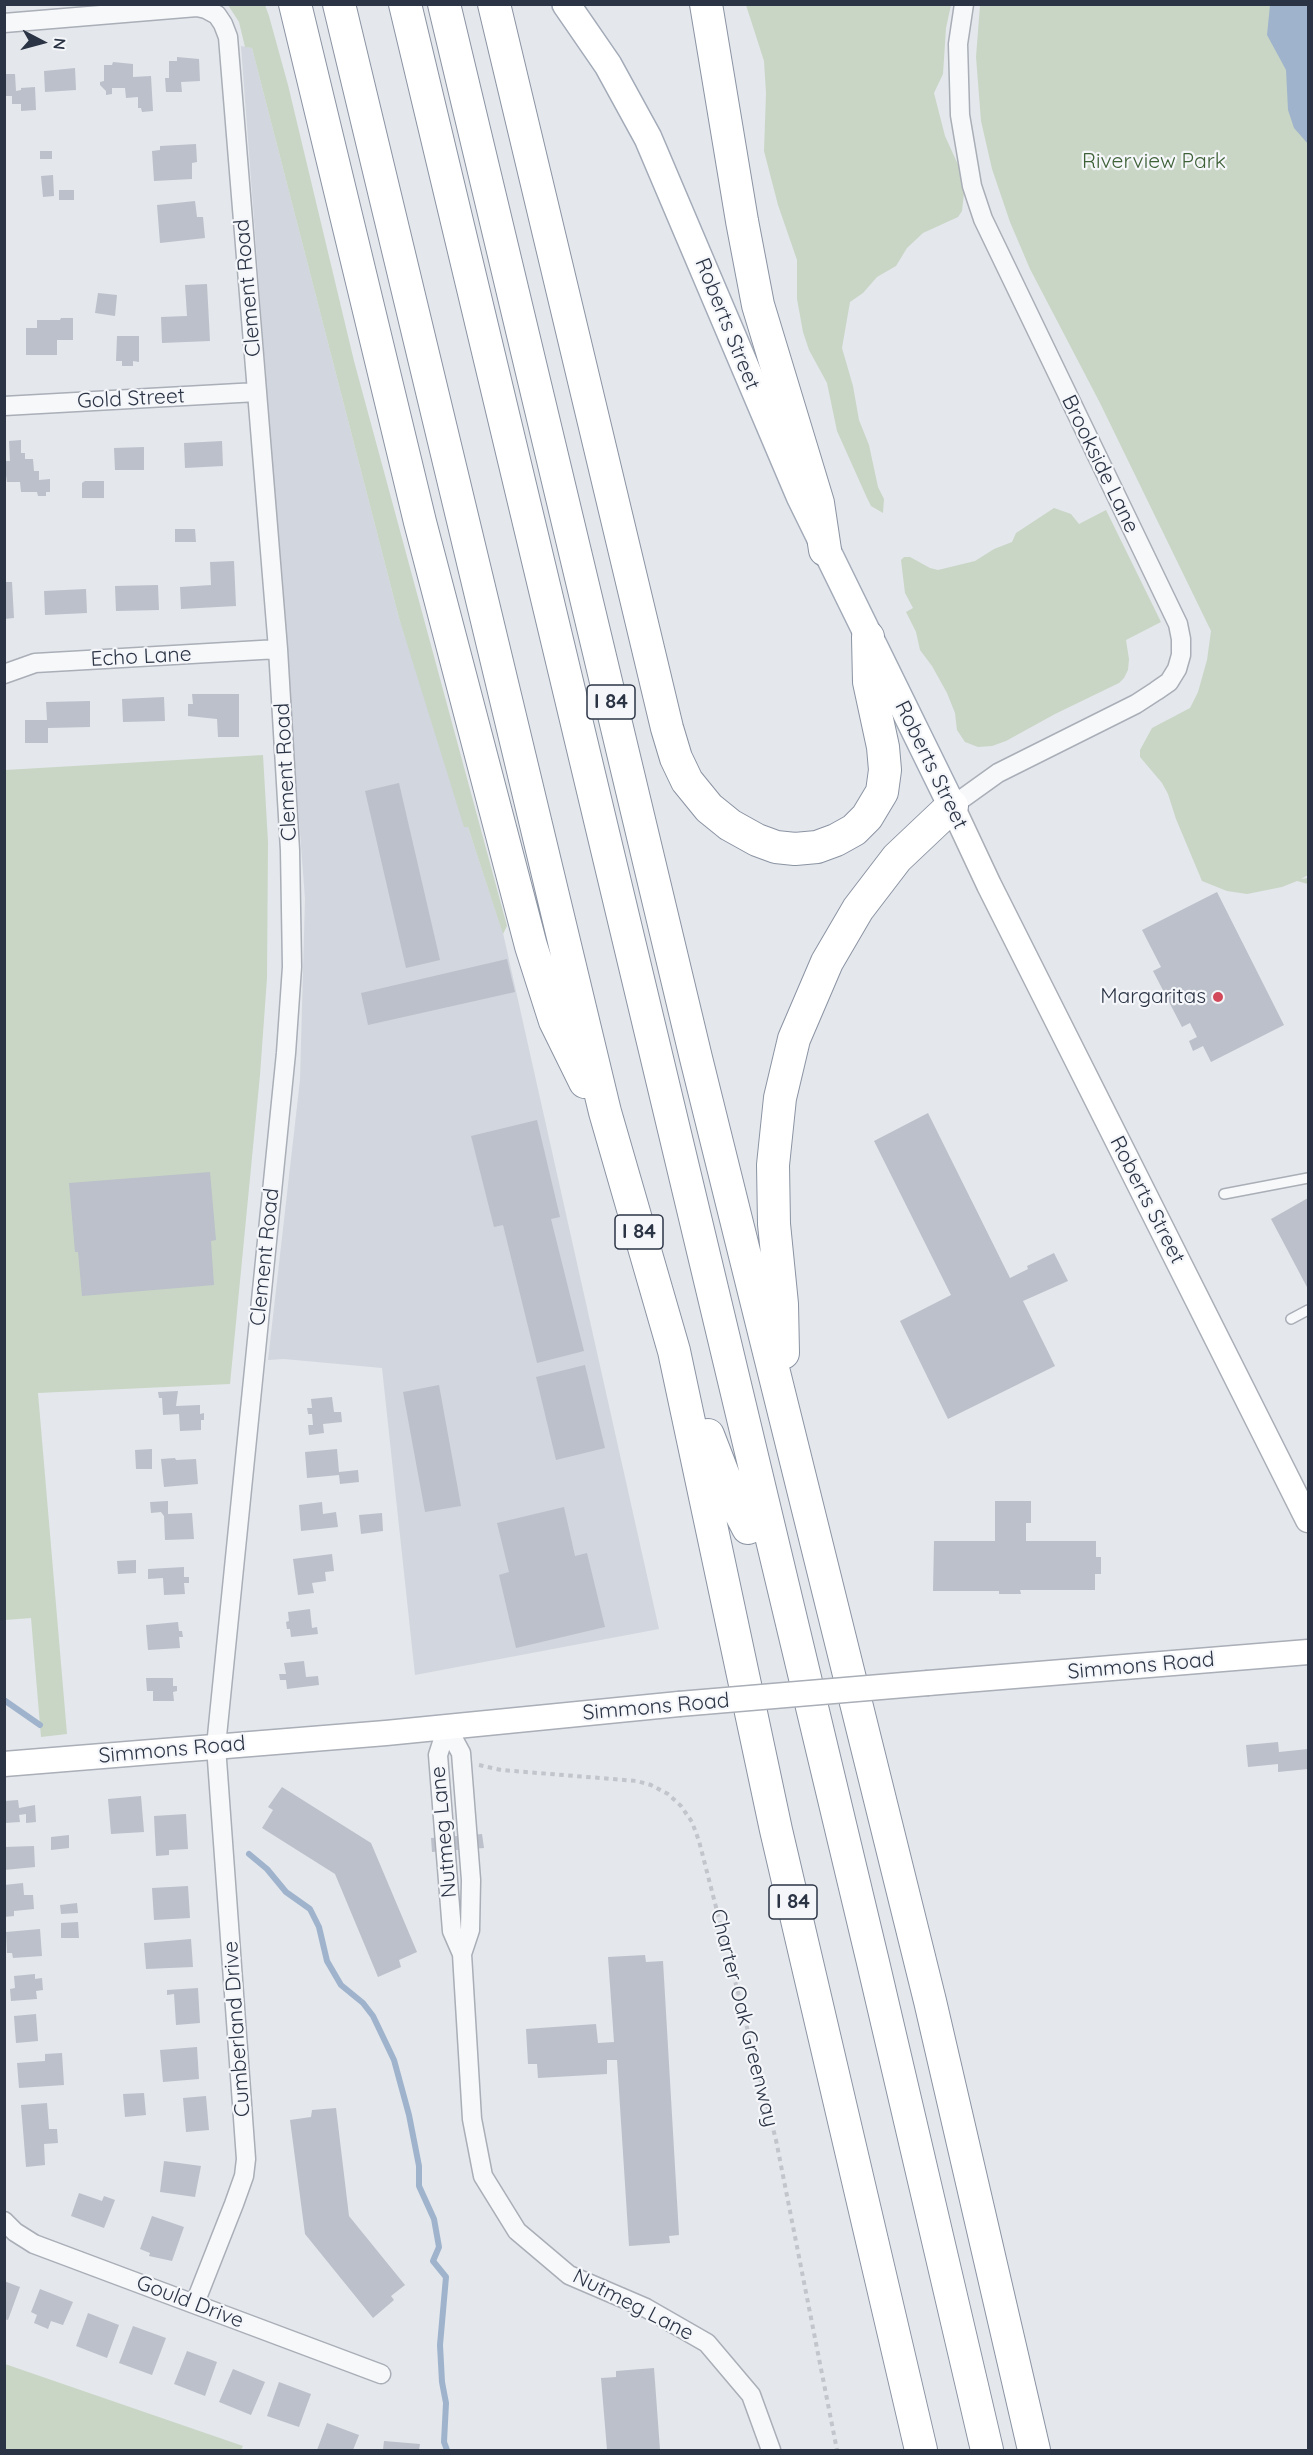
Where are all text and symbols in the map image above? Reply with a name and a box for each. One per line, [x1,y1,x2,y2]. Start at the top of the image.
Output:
north arrow [12,12,72,72]
text: N [49,37,70,51]
park label: Riverview Park [1082,149,1226,175]
street label: Clement Road [229,218,267,358]
street label: Roberts Street [689,254,765,394]
street label: Gold Street [77,384,185,414]
street label: Brookside Lane [1056,391,1144,537]
street label: Echo Lane [90,642,192,672]
road number: I 84 [587,685,635,719]
street label: Roberts Street [889,697,973,833]
street label: Clement Road [270,702,302,842]
place label: Margaritas [1100,984,1206,1010]
marker: Margaritas [1211,990,1225,1004]
street label: Roberts Street [1104,1132,1190,1268]
street label: Clement Road [245,1187,285,1327]
road number: I 84 [615,1215,663,1249]
street label: Simmons Road [1067,1647,1215,1685]
street label: Simmons Road [582,1688,730,1726]
street label: Simmons Road [98,1731,246,1769]
street label: Nutmeg Lane [426,1765,462,1899]
road number: I 84 [769,1885,817,1919]
street label: Charter Oak Greenway [705,1906,783,2130]
street label: Cumberland Drive [218,1940,256,2118]
street label: Nutmeg Lane [568,2264,698,2346]
street label: Gould Drive [133,2270,247,2334]

